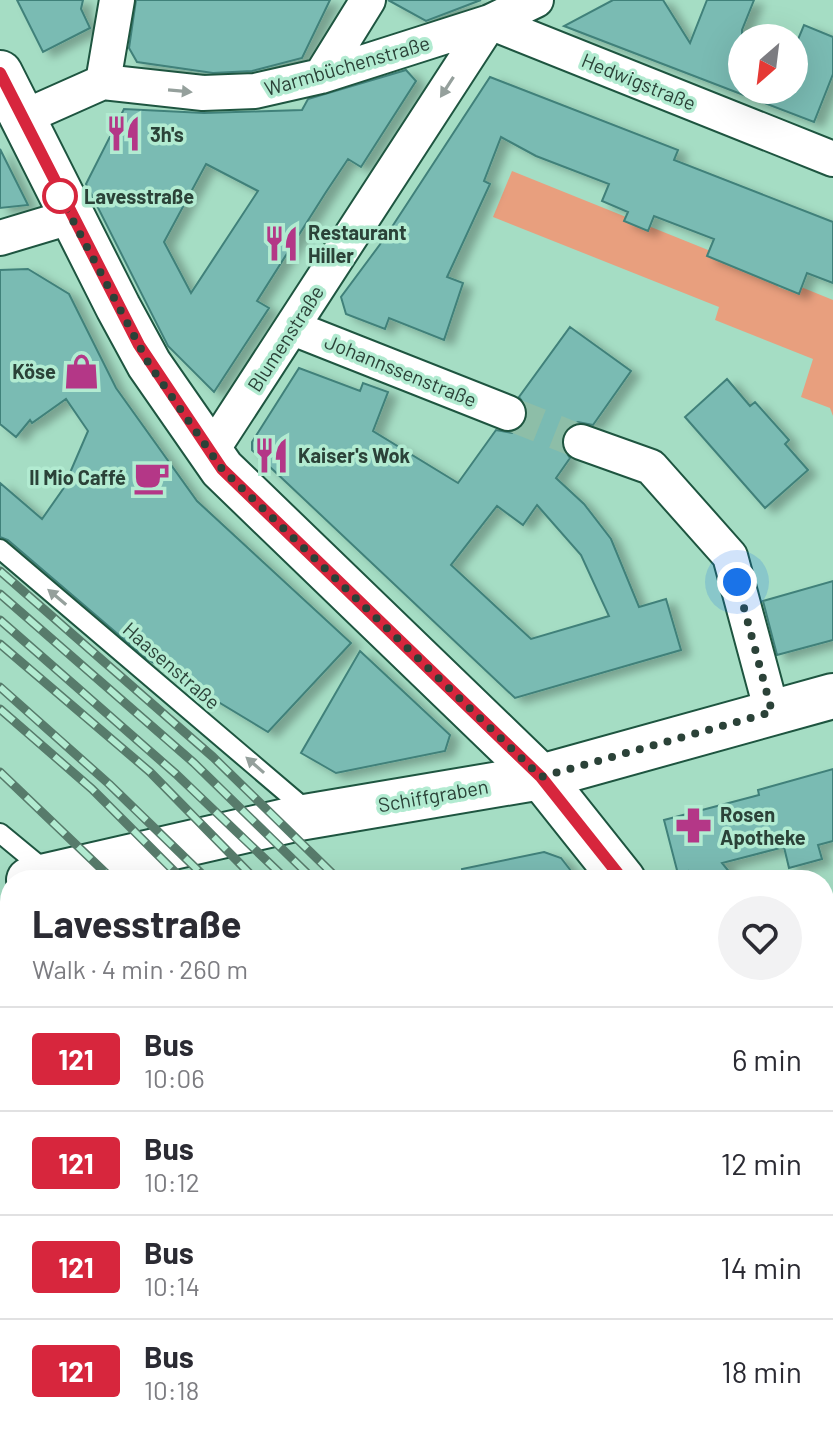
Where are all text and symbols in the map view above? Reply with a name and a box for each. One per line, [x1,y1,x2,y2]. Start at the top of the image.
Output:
north arrow [728,24,808,104]
map controls [728,24,808,104]
street label: Warmbüchenstraße [262,30,432,100]
street label: Hedwigstraße [578,47,700,115]
one-way arrow [441,76,455,98]
one-way arrow [168,85,193,98]
restaurant icon: 3h's [105,115,143,153]
place label: 3h's [150,122,184,146]
marker: Lavesstraße [43,179,77,213]
place label: Lavesstraße [84,184,194,208]
place label: Restaurant Hiller [308,220,407,267]
restaurant icon: Restaurant Hiller [263,225,301,263]
street label: Blumenstraße [242,280,328,396]
street label: Johannssenstraße [322,329,480,411]
shop icon: Köse [63,352,101,390]
place label: Köse [12,359,56,383]
restaurant icon: Kaiser's Wok [253,436,291,474]
place label: Kaiser's Wok [298,443,411,467]
cafe icon: Il Mio Caffé [133,458,171,496]
place label: Il Mio Caffé [29,465,126,489]
your location [717,562,757,602]
one-way arrow [47,589,67,605]
street label: Haasenstraße [119,616,225,714]
one-way arrow [245,757,264,775]
street label: Schiffgraben [376,773,490,817]
place label: Rosen Apotheke [720,802,806,849]
pharmacy icon: Rosen Apotheke [675,807,713,845]
button: heart [718,896,802,980]
text: Lavesstraße [32,900,242,946]
text: Walk · 4 min · 260 m [32,953,248,984]
text: Bus [144,1026,194,1062]
text: 6 min [732,1041,802,1077]
text: 121 [58,1042,94,1076]
text: 10:06 [144,1062,205,1093]
text: Bus [144,1130,194,1166]
text: 12 min [721,1145,802,1181]
text: 121 [58,1146,94,1180]
text: 10:12 [144,1166,200,1197]
text: Bus [144,1234,194,1270]
text: 14 min [720,1249,802,1285]
text: 121 [58,1250,94,1284]
text: 10:14 [144,1270,200,1301]
text: Bus [144,1338,194,1374]
text: 18 min [721,1353,802,1389]
text: 121 [58,1354,94,1388]
text: 10:18 [144,1374,199,1405]

